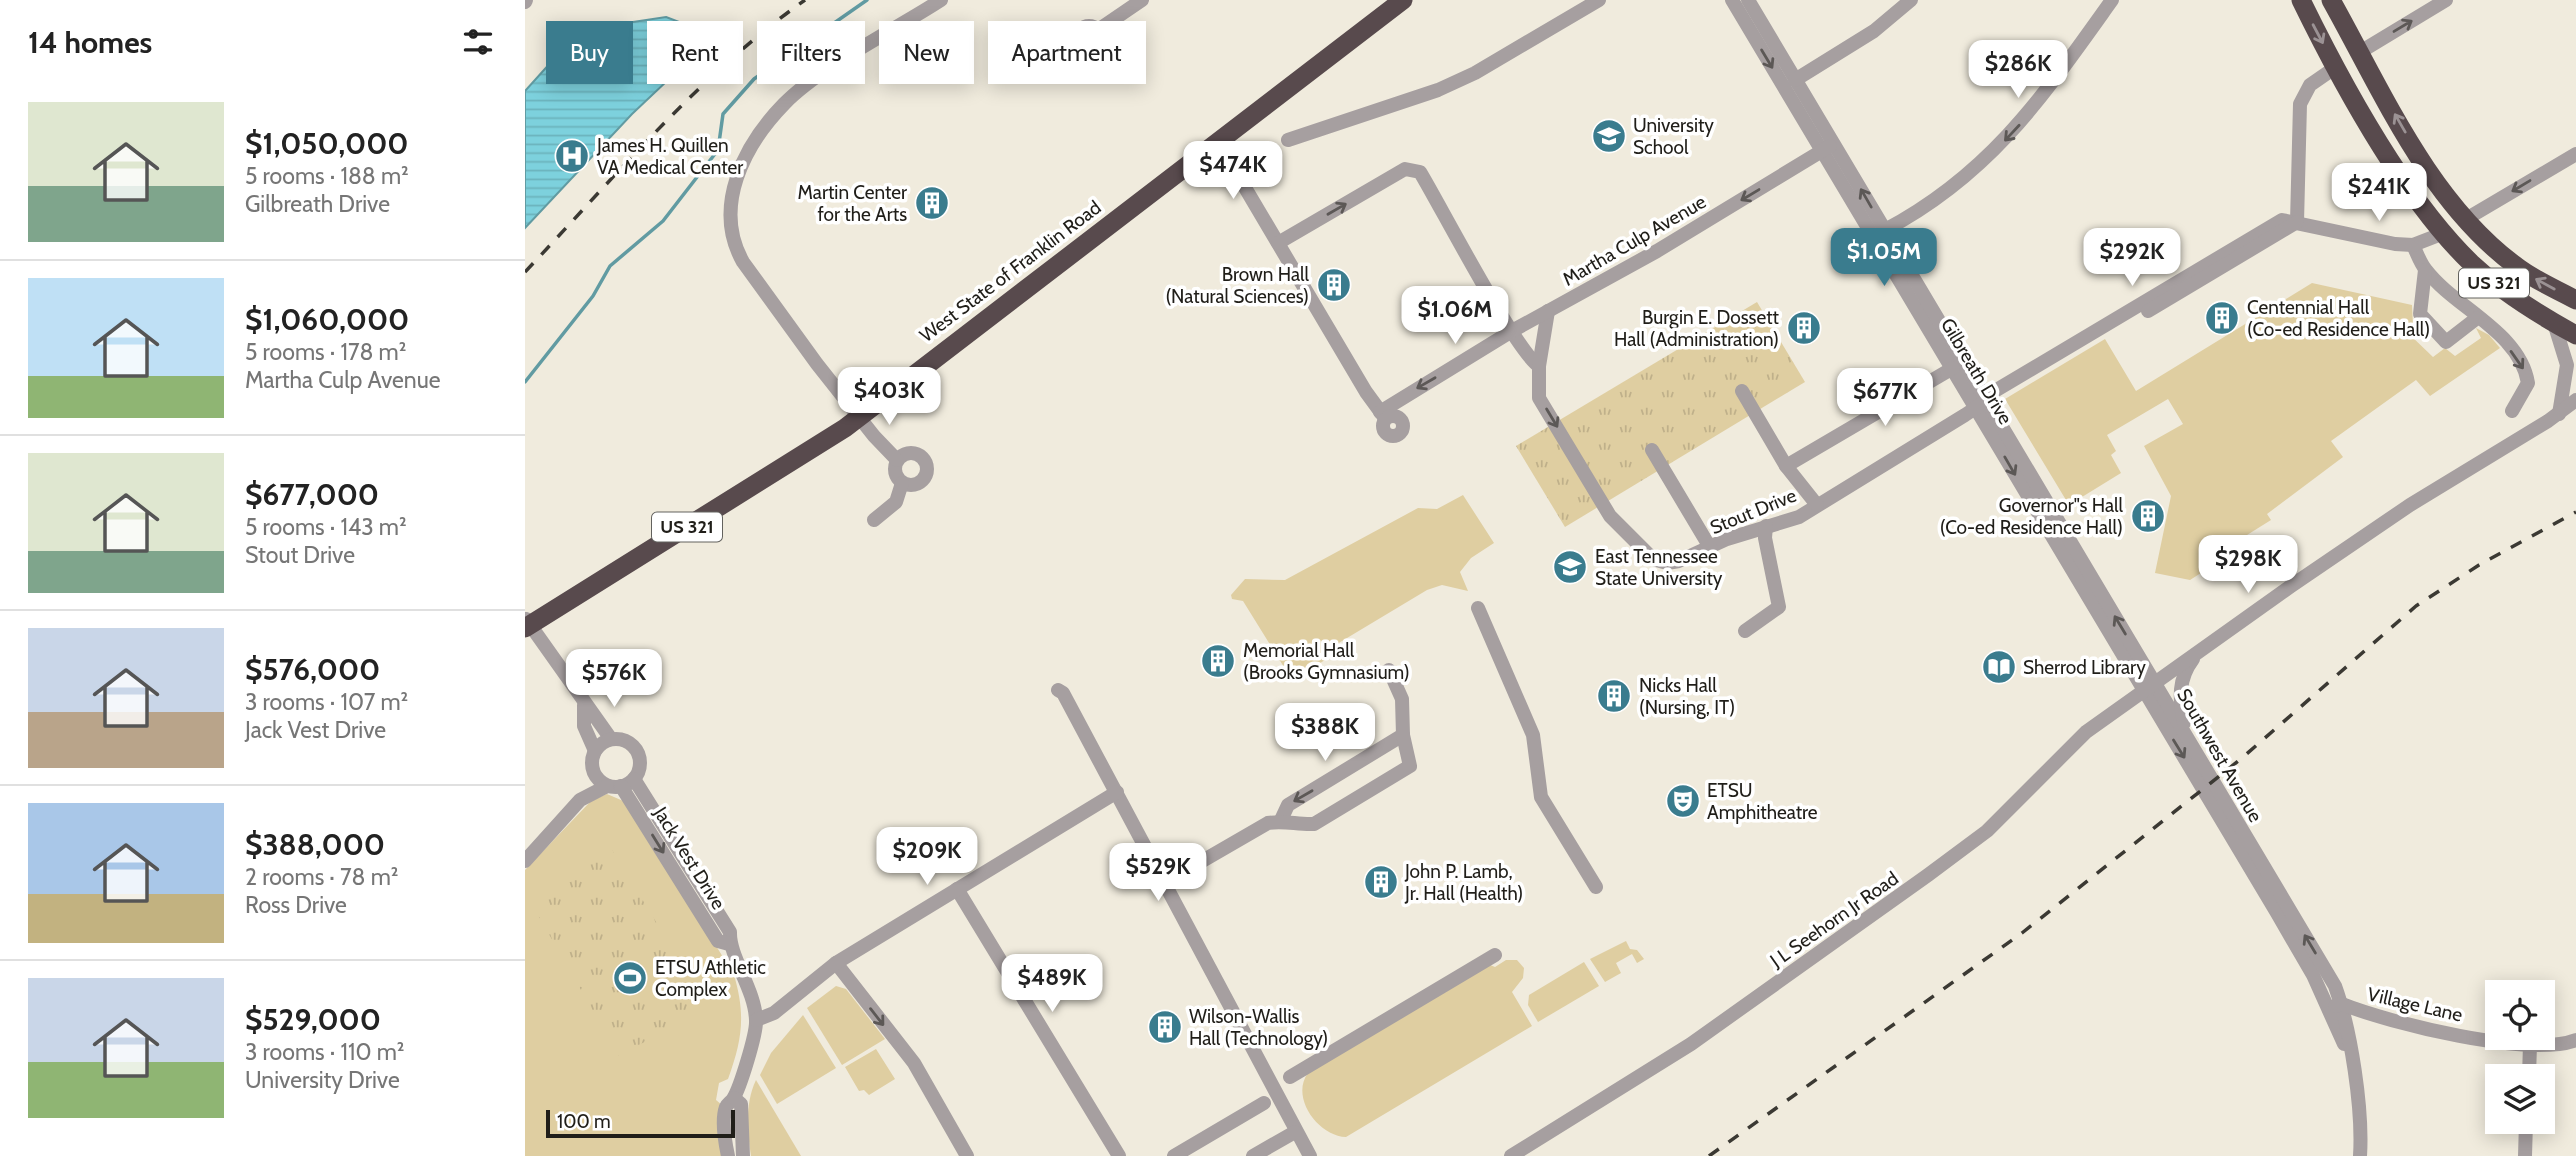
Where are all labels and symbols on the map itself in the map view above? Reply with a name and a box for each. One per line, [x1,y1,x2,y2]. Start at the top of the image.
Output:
one-way arrow [2392,18,2412,32]
one-way arrow [2312,23,2326,44]
pin: $286K [1969,41,2067,100]
one-way arrow [1760,48,1774,68]
one-way arrow [2393,113,2407,133]
place label: University School [1633,114,1714,159]
school or university icon: University School [1590,117,1628,155]
one-way arrow [2003,124,2020,141]
place label: James H. Quillen VA Medical Center [596,134,743,179]
hospital icon: James H. Quillen VA Medical Center [553,137,591,175]
pin: $474K [1184,142,1282,201]
pin: $241K [2330,164,2428,223]
one-way arrow [2511,180,2531,194]
place label: Martin Center for the Arts [798,181,907,226]
building icon: Martin Center for the Arts [913,184,951,222]
one-way arrow [1741,188,1761,202]
one-way arrow [1858,188,1872,208]
street label: Martha Culp Avenue [1559,190,1710,291]
street label: West State of Franklin Road [915,196,1105,347]
one-way arrow [1326,202,1346,216]
pin: $1.05M [1827,229,1941,288]
pin: $292K [2083,229,2181,288]
place label: Brown Hall (Natural Sciences) [1165,263,1310,308]
building icon: Brown Hall (Natural Sciences) [1315,266,1353,304]
road number: US 321 [2459,268,2529,298]
one-way arrow [2536,277,2556,291]
pin: $1.06M [1398,286,1512,346]
place label: Centennial Hall (Co-ed Residence Hall) [2247,296,2430,341]
building icon: Centennial Hall (Co-ed Residence Hall) [2203,299,2241,337]
place label: Burgin E. Dossett Hall (Administration) [1614,306,1780,351]
building icon: Burgin E. Dossett Hall (Administration) [1785,309,1823,347]
street label: Gilbreath Drive [1936,314,2017,429]
one-way arrow [2510,349,2524,369]
pin: $403K [840,368,938,427]
pin: $677K [1836,368,1934,428]
one-way arrow [1417,377,1437,391]
one-way arrow [1544,408,1559,427]
one-way arrow [2004,456,2018,476]
street label: Stout Drive [1707,484,1800,539]
place label: Governor"s Hall (Co-ed Residence Hall) [1940,494,2124,539]
building icon: Governor"s Hall (Co-ed Residence Hall) [2129,497,2167,535]
road number: US 321 [652,512,722,542]
pin: $298K [2199,536,2297,595]
place label: East Tennessee State University [1595,545,1723,590]
school or university icon: East Tennessee State University [1551,548,1589,586]
one-way arrow [2113,615,2127,635]
place label: Memorial Hall (Brooks Gymnasium) [1243,639,1410,684]
building icon: Memorial Hall (Brooks Gymnasium) [1199,642,1237,680]
library icon: Sherrod Library [1980,648,2018,686]
pin: $576K [565,650,663,709]
place label: Sherrod Library [2023,656,2146,679]
place label: Nicks Hall (Nursing, IT) [1639,674,1735,719]
building icon: Nicks Hall (Nursing, IT) [1595,677,1633,715]
street label: Southwest Avenue [2172,684,2267,826]
pin: $388K [1276,704,1374,763]
one-way arrow [2173,739,2187,759]
place label: ETSU Amphitheatre [1707,779,1818,824]
theatre icon: ETSU Amphitheatre [1664,782,1702,820]
one-way arrow [1293,790,1313,804]
street label: Jack Vest Drive [648,802,730,914]
pin: $209K [878,828,976,887]
one-way arrow [652,833,666,853]
pin: $529K [1109,844,1207,903]
place label: John P. Lamb, Jr. Hall (Health) [1404,860,1523,905]
building icon: John P. Lamb, Jr. Hall (Health) [1362,863,1400,901]
street label: J L Seehorn Jr Road [1765,867,1903,973]
one-way arrow [2303,934,2317,954]
pin: $489K [1003,954,1101,1014]
place label: ETSU Athletic Complex [655,956,766,1001]
sports icon: ETSU Athletic Complex [611,959,649,997]
street label: Village Lane [2365,982,2465,1027]
place label: Wilson-Wallis Hall (Technology) [1189,1005,1328,1050]
one-way arrow [870,1008,885,1026]
building icon: Wilson-Wallis Hall (Technology) [1146,1008,1184,1046]
scale bar [546,1107,735,1139]

